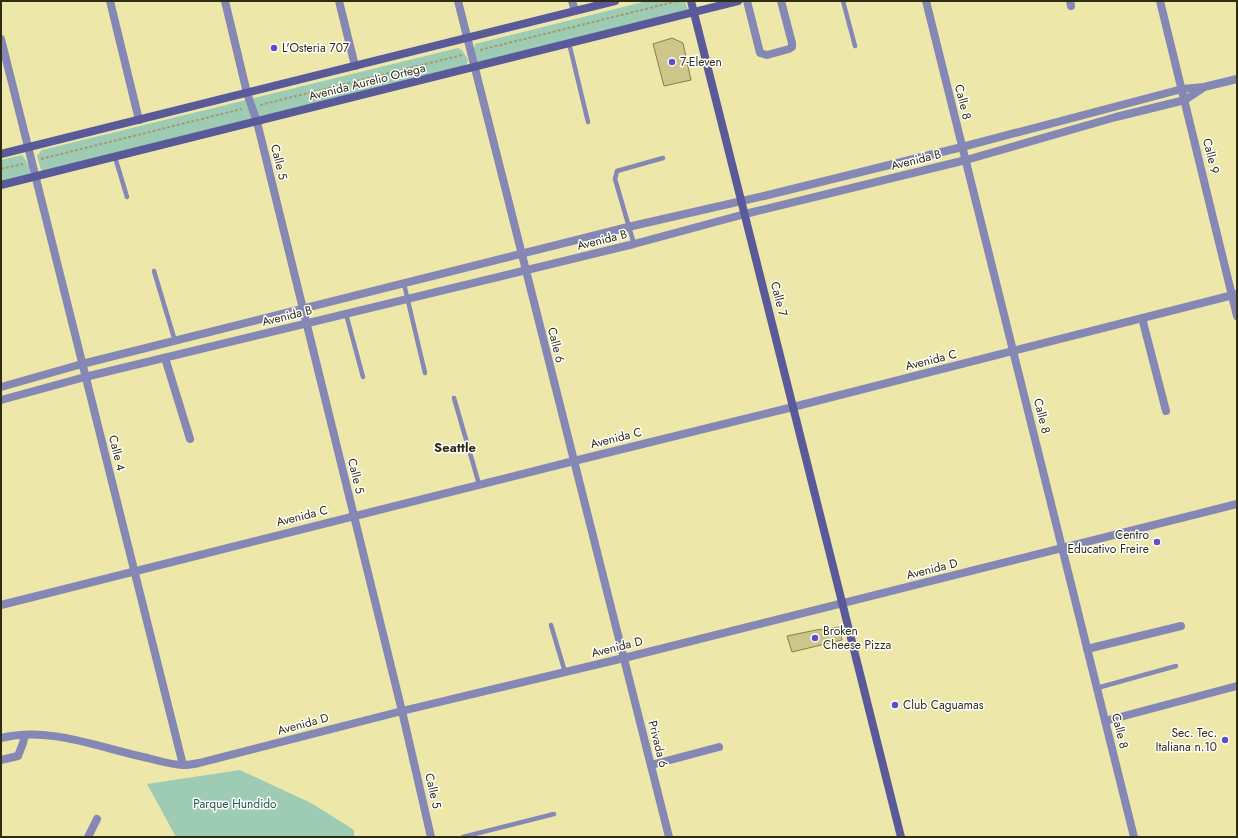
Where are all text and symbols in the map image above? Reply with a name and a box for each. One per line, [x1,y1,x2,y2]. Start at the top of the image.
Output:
place label: L'Osteria 707 [282,39,350,57]
marker: L'Osteria 707 [269,43,279,53]
place label: 7-Eleven [680,53,722,71]
marker: 7-Eleven [667,57,677,67]
street label: Avenida Aurelio Ortega [307,59,427,105]
street label: Calle 8 [950,82,976,122]
street label: Calle 9 [1198,136,1224,176]
street label: Calle 5 [266,142,292,182]
street label: Avenida B [889,145,943,175]
street label: Avenida B [575,225,629,255]
street label: Calle 7 [766,280,792,319]
street label: Avenida B [260,301,314,331]
street label: Calle 6 [543,325,569,365]
street label: Avenida C [903,345,959,375]
street label: Calle 8 [1029,396,1055,436]
street label: Avenida C [588,423,644,453]
street label: Calle 4 [104,433,130,473]
district label: Seattle [434,438,476,457]
street label: Calle 5 [343,456,369,496]
street label: Avenida C [274,501,330,531]
place label: Centro Educativo Freire [1067,526,1149,558]
marker: Centro Educativo Freire [1152,537,1162,547]
street label: Avenida D [904,554,960,584]
place label: Broken Cheese Pizza [823,622,892,654]
street label: Avenida D [589,632,645,662]
marker: Broken Cheese Pizza [810,633,820,643]
place label: Club Caguamas [903,696,984,714]
marker: Club Caguamas [890,700,900,710]
street label: Avenida D [275,709,331,739]
street label: Calle 8 [1107,711,1133,751]
street label: Privada 6 [643,719,673,769]
place label: Sec. Tec. Italiana n.10 [1156,724,1217,756]
marker: Sec. Tec. Italiana n.10 [1220,735,1230,745]
street label: Calle 5 [420,771,446,811]
park label: Parque Hundido [193,795,277,813]

